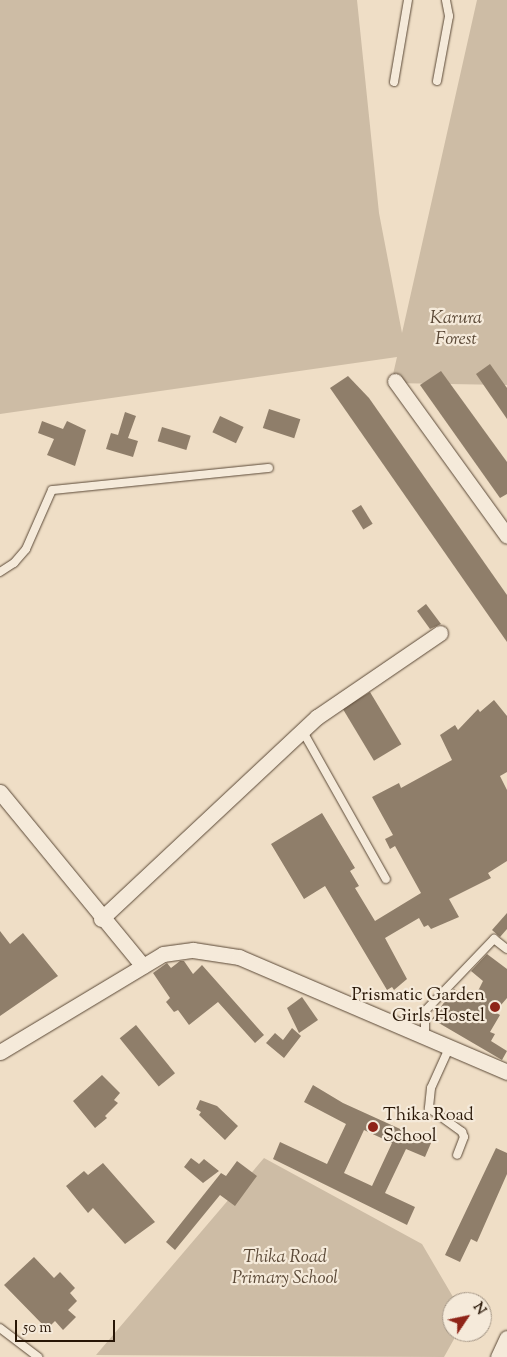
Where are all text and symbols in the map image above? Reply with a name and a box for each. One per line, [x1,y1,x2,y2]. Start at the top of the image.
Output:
park label: Karura Forest [430,309,482,352]
place label: Prismatic Garden Girls Hostel [351,986,485,1028]
marker: Prismatic Garden Girls Hostel [489,1001,501,1013]
place label: Thika Road School [383,1106,474,1148]
marker: Thika Road School [367,1121,379,1133]
park label: Thika Road Primary School [232,1248,338,1290]
north arrow [442,1292,492,1342]
text: N [467,1299,490,1319]
scale bar [18,1310,118,1342]
text: 50 m [23,1318,52,1339]

